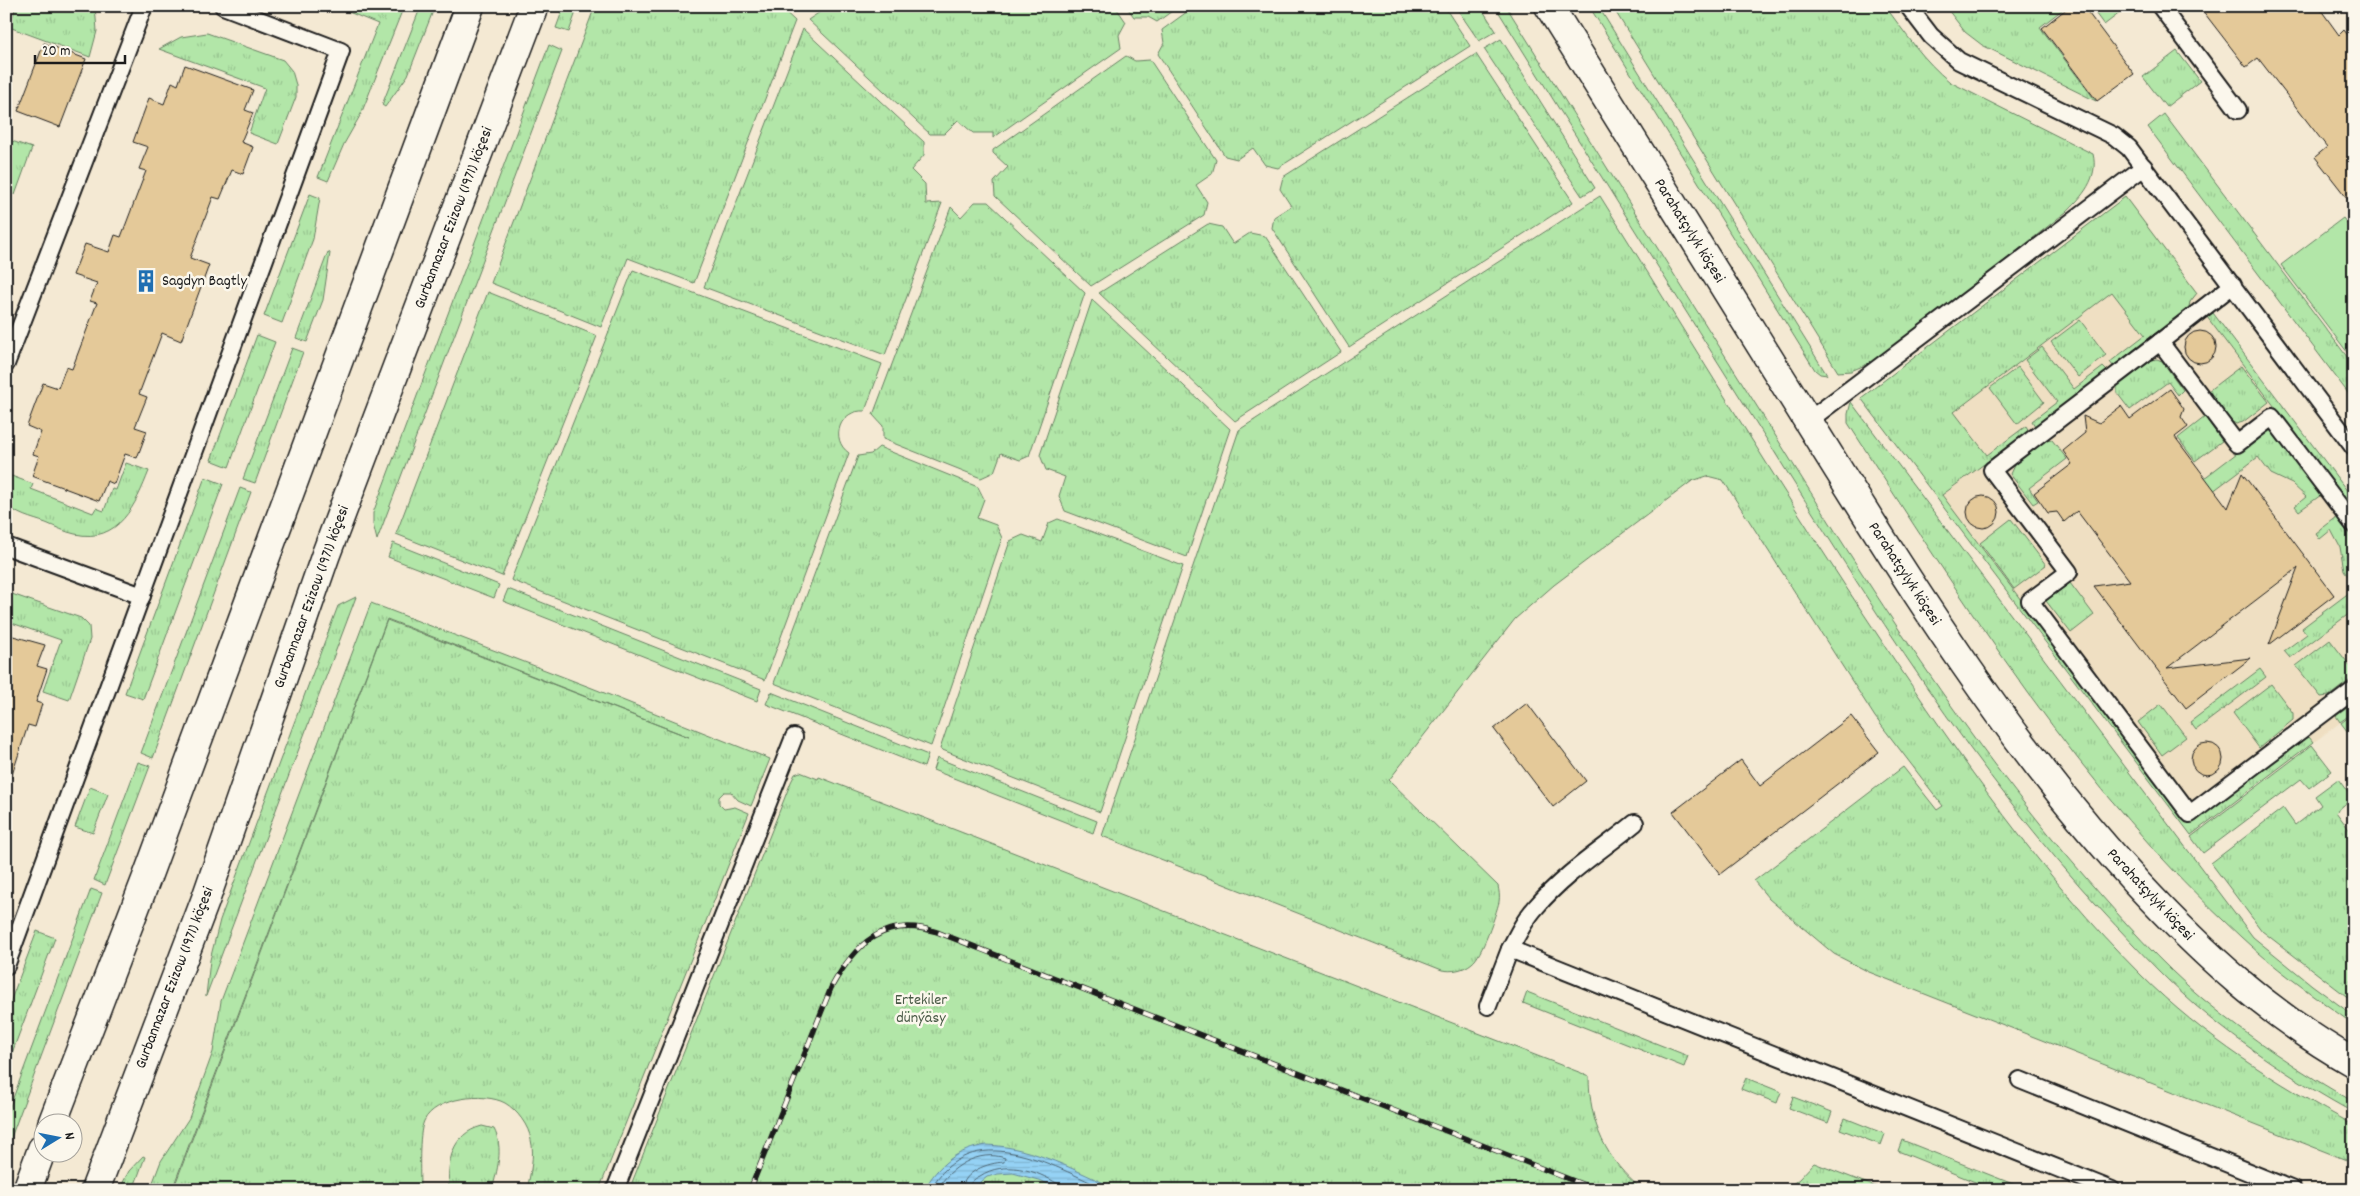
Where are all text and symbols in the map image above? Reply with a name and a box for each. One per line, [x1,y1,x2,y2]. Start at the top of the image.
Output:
scale bar [35,32,125,64]
text: 20 m [42,41,70,63]
street label: Gurbannazar Ezizow (1971) köçesi [409,124,499,312]
street label: Parahatçylyk köçesi [1648,174,1730,288]
building icon: Sagdyn Bagtly [133,268,159,294]
place label: Sagdyn Bagtly [162,270,247,293]
street label: Gurbannazar Ezizow (1971) köçesi [268,502,356,692]
street label: Parahatçylyk köçesi [1862,518,1946,630]
street label: Parahatçylyk köçesi [2101,844,2199,946]
street label: Gurbannazar Ezizow (1971) köçesi [130,884,220,1072]
park label: Ertekiler dünýäsy [895,989,947,1030]
north arrow [32,1114,82,1164]
text: N [58,1131,79,1141]

